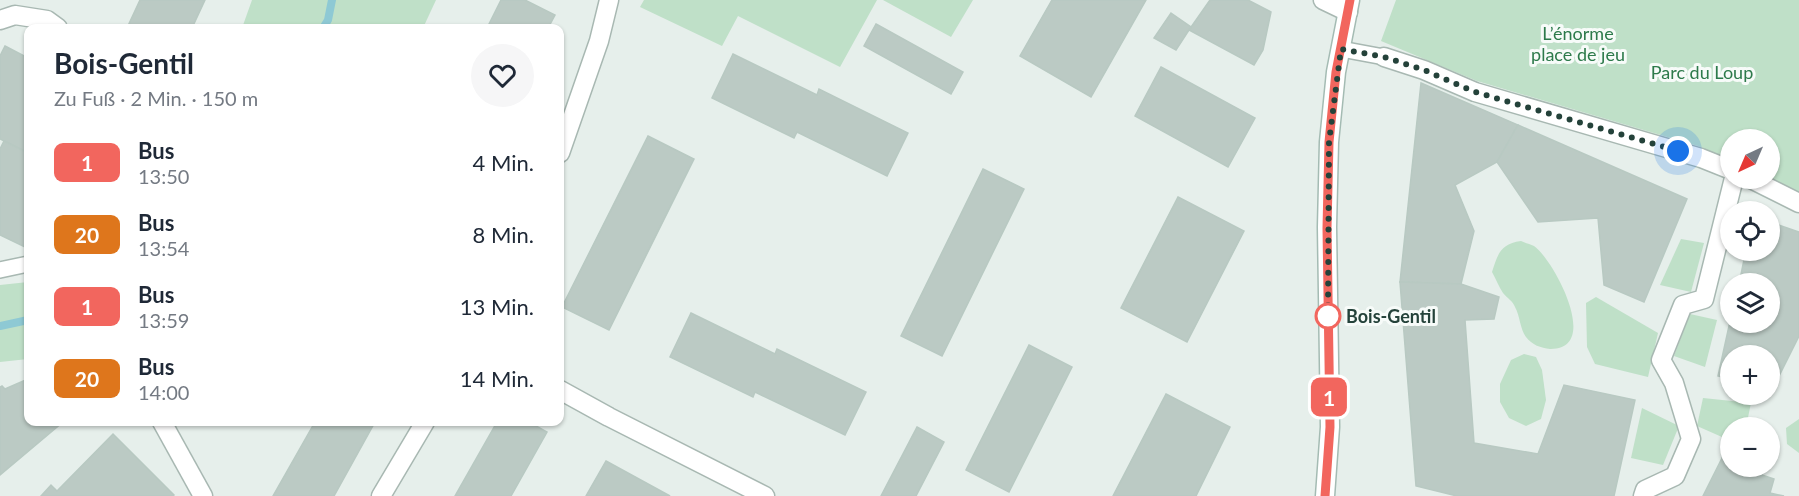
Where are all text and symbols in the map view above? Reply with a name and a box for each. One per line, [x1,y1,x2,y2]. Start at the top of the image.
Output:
park label: L’énorme place de jeu [1531,22,1625,65]
button: heart [471,44,534,107]
text: Bois-Gentil [54,46,194,80]
park label: Parc du Loup [1651,61,1753,83]
text: Zu Fuß · 2 Min. · 150 m [54,86,258,110]
north arrow [1720,129,1780,189]
map controls [1720,129,1780,477]
your location [1663,136,1693,166]
text: Bus [138,137,174,164]
text: 4 Min. [473,149,534,176]
text: 1 [81,150,93,175]
text: 13:50 [138,164,189,188]
button: locate [1720,201,1780,261]
text: Bus [138,209,174,236]
text: 8 Min. [473,221,534,248]
text: 20 [75,222,99,247]
text: 13:54 [138,236,189,260]
button: layers [1720,273,1780,333]
text: Bus [138,281,174,308]
text: 13 Min. [460,293,534,320]
text: 1 [81,294,93,319]
marker: Bois-Gentil [1315,303,1341,329]
place label: Bois-Gentil [1346,305,1436,327]
text: 13:59 [138,308,189,332]
button: + [1720,345,1780,405]
text: Bus [138,353,174,380]
text: 14 Min. [460,365,534,392]
text: 20 [75,366,99,391]
line badge: 1 [1310,378,1348,416]
text: 14:00 [138,380,189,404]
text: 1 [1323,385,1335,410]
button: − [1720,417,1780,477]

